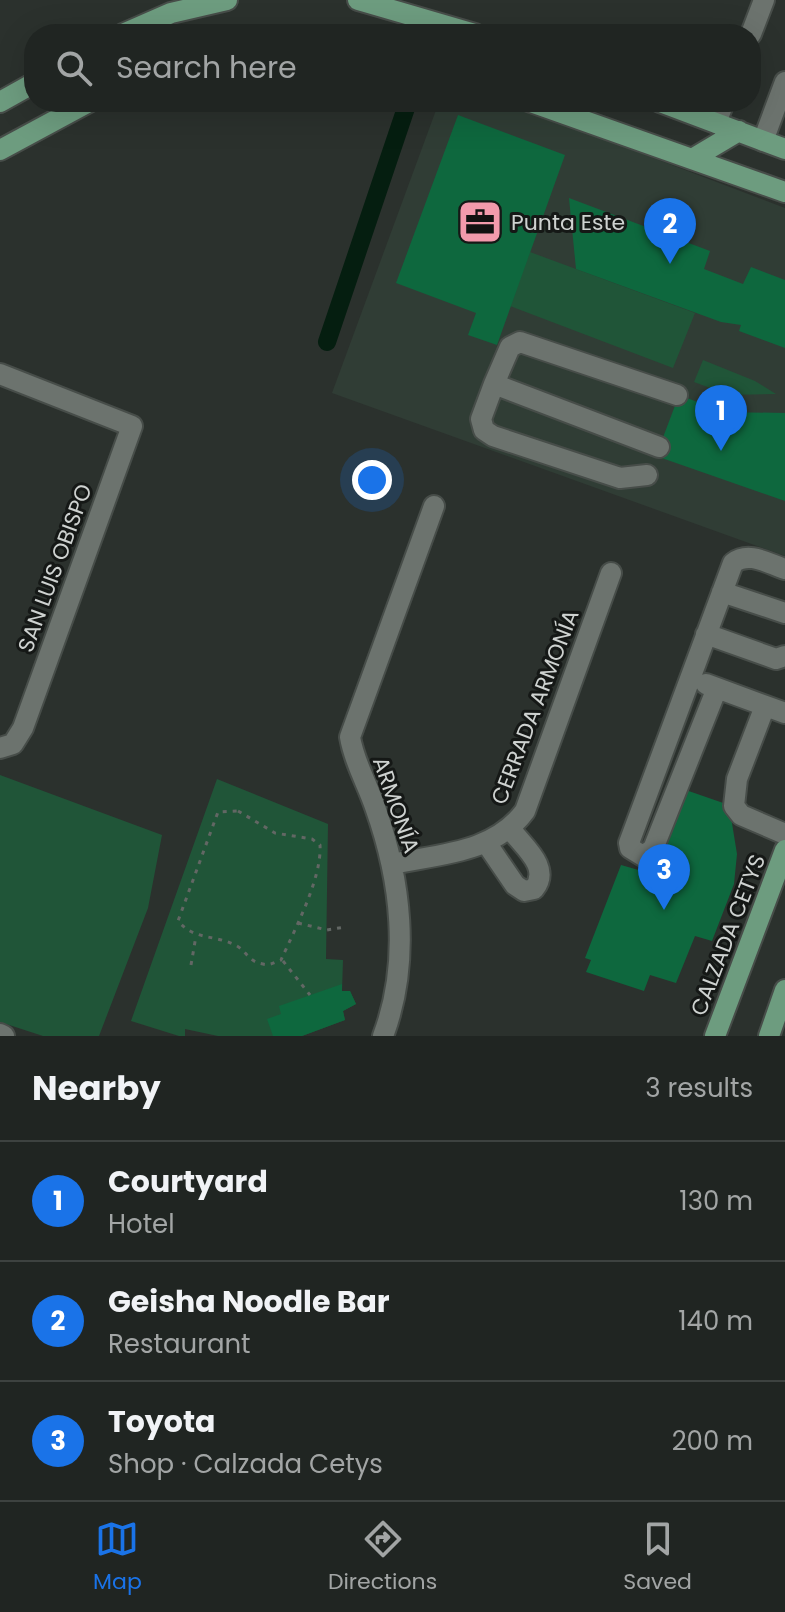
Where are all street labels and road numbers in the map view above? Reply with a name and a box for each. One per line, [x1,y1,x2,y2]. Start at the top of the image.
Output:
street label: SAN LUIS OBISPO [10,480,100,656]
street label: CERRADA ARMONÍA [484,605,586,809]
street label: ARMONÍA [365,753,427,858]
street label: CALZADA CETYS [683,850,773,1020]

